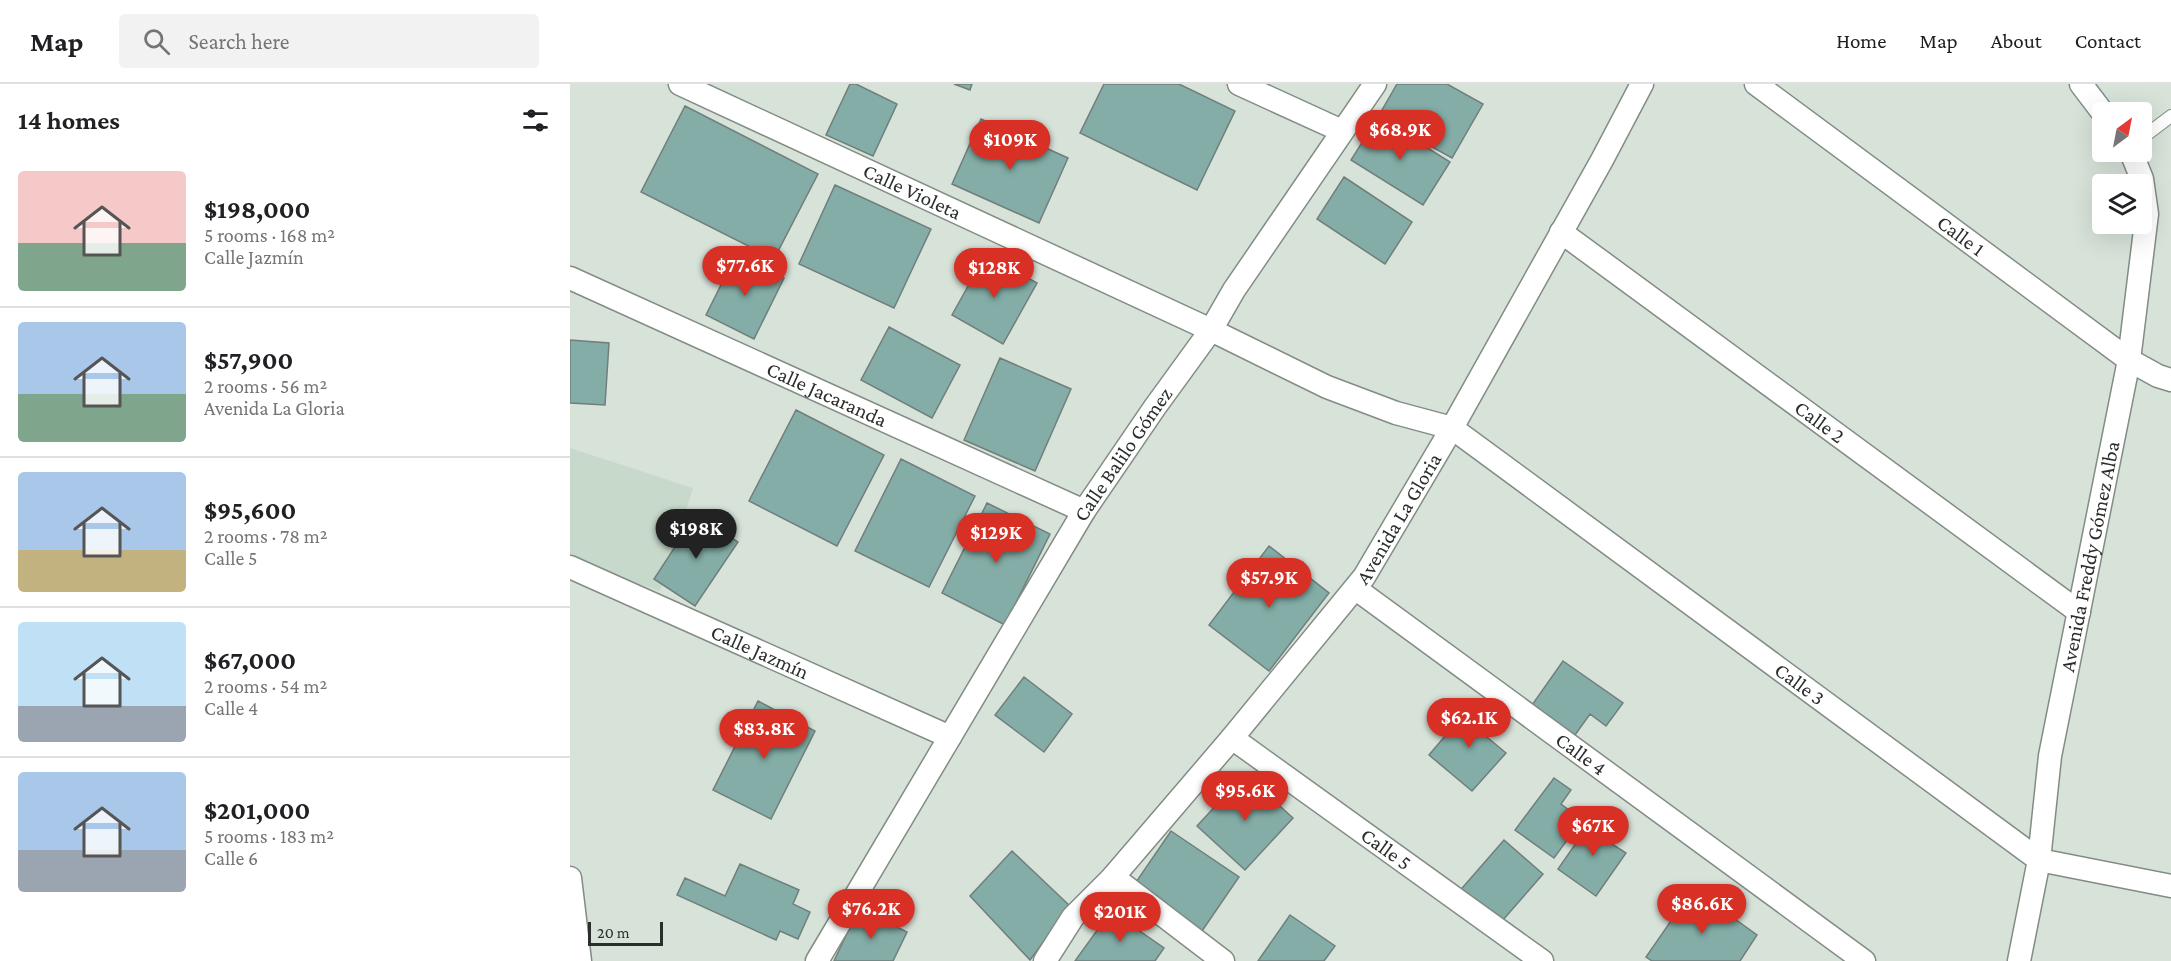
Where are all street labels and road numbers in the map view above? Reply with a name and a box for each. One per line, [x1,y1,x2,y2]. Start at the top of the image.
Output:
street label: Calle Violeta [860,159,965,225]
street label: Calle 1 [1932,210,1990,261]
street label: Calle Jacaranda [763,357,891,432]
street label: Calle Balilo Gómez [1069,383,1177,526]
street label: Calle 2 [1790,396,1850,448]
street label: Avenida Freddy Gómez Alba [2055,439,2125,674]
street label: Avenida La Gloria [1351,448,1447,589]
street label: Calle Jazmín [707,620,813,684]
street label: Calle 3 [1770,658,1830,710]
street label: Calle 4 [1551,727,1611,780]
street label: Calle 5 [1356,823,1416,875]

